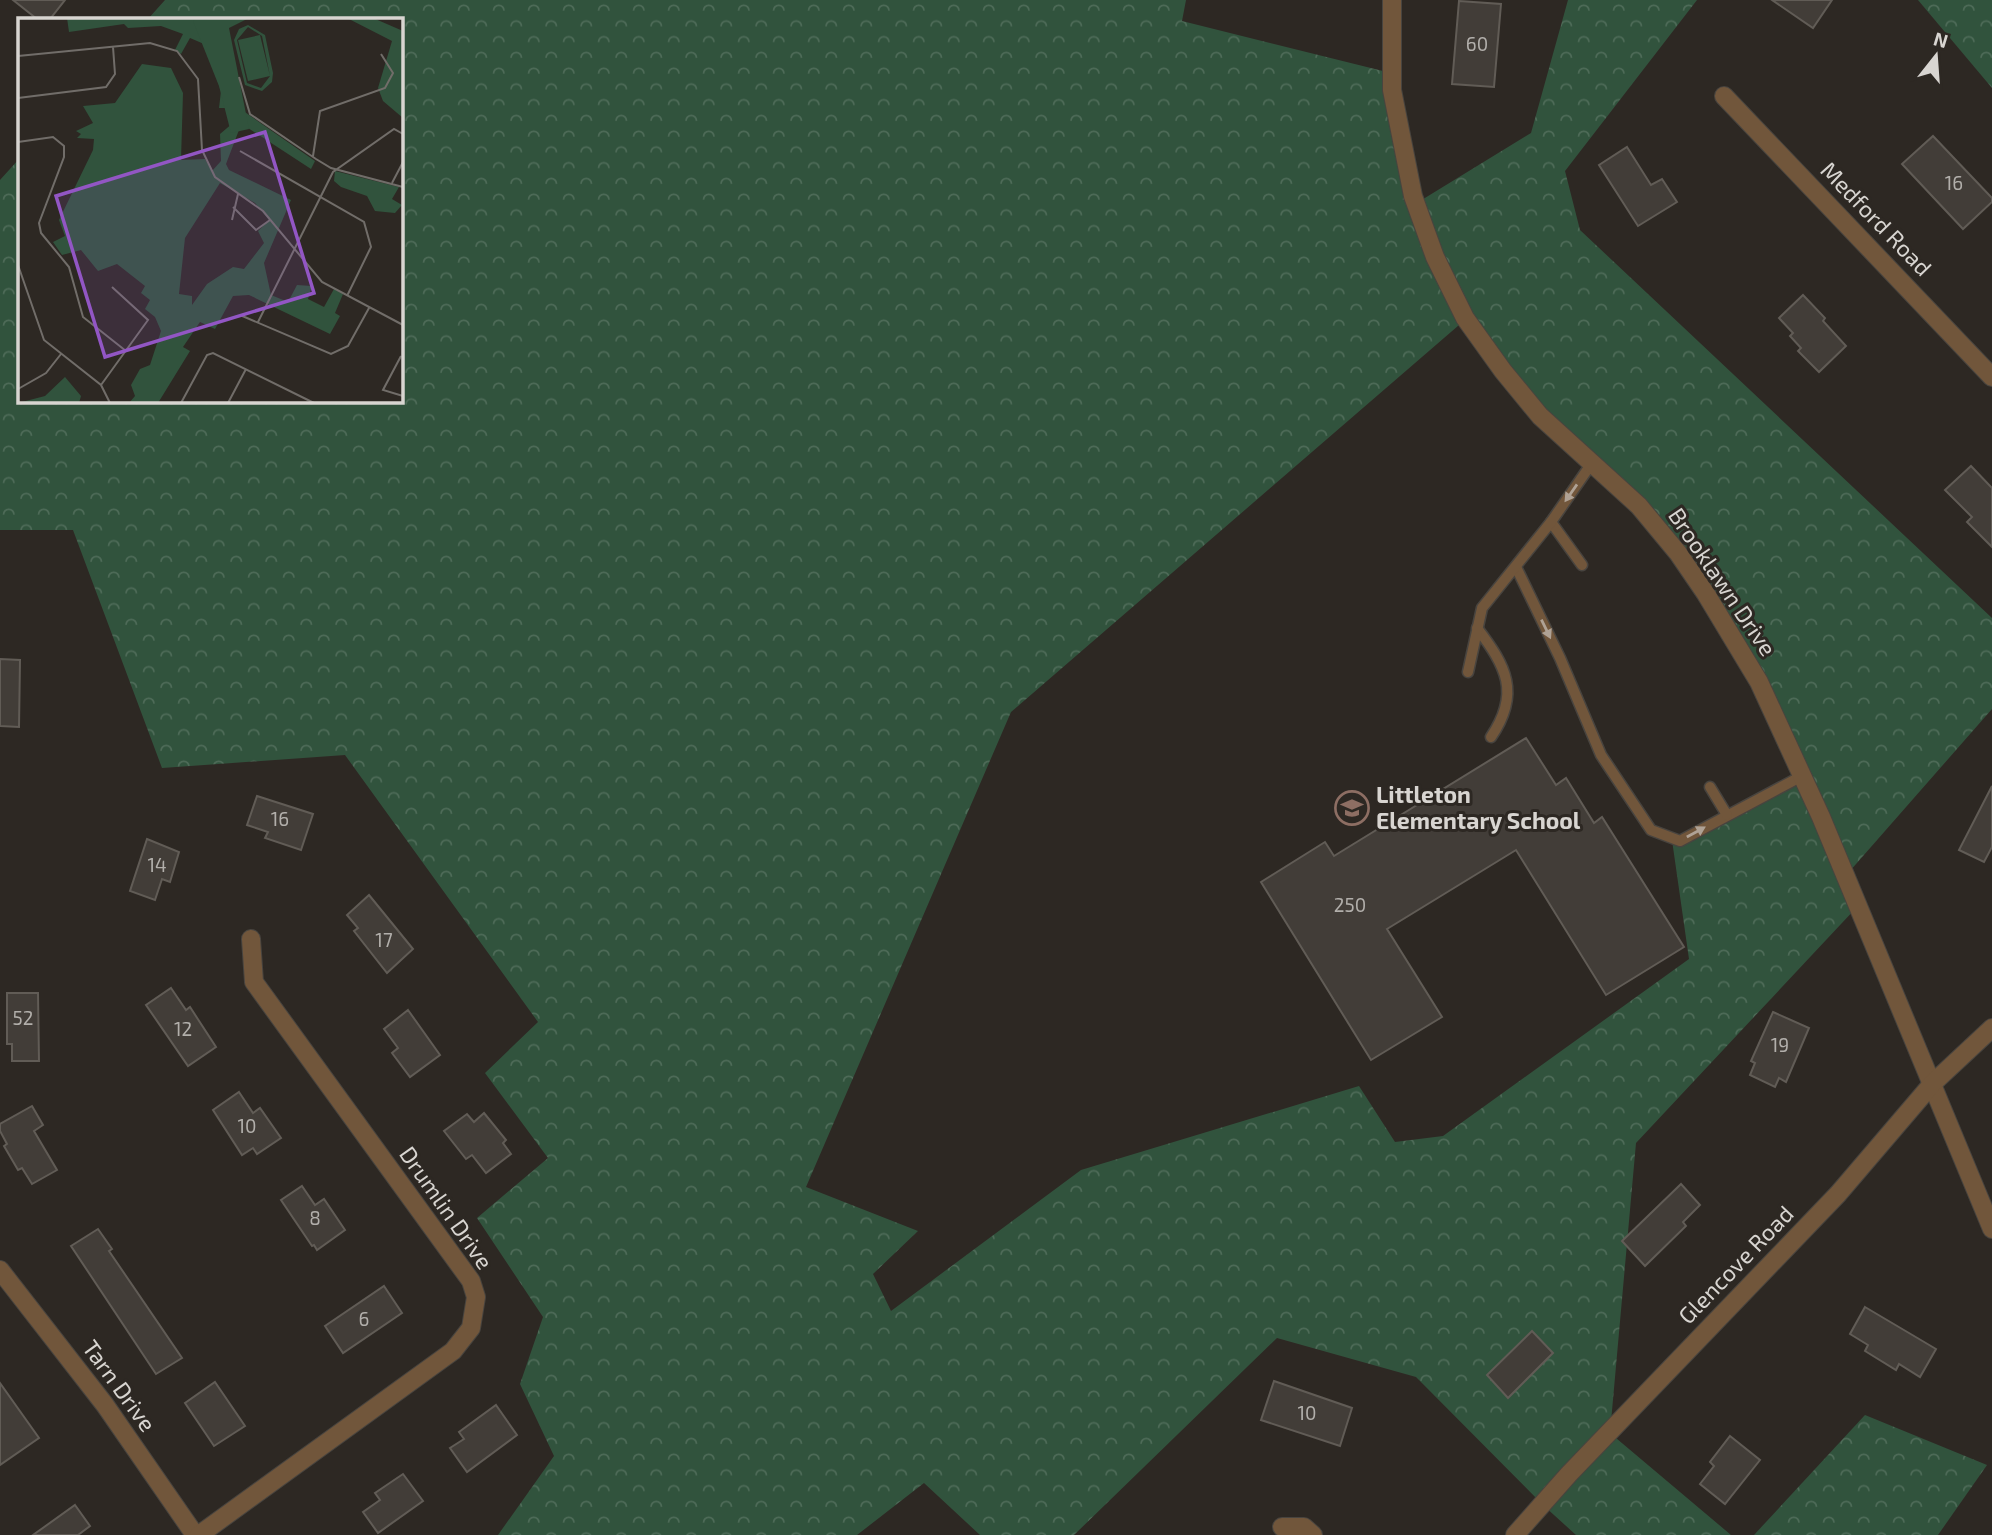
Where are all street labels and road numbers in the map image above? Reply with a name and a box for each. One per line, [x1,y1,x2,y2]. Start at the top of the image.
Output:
street label: Medford Road [1815,155,1938,281]
street label: Brooklawn Drive [1663,502,1783,661]
street label: Drumlin Drive [394,1141,499,1274]
street label: Glencove Road [1672,1199,1799,1329]
street label: Tarn Drive [77,1334,162,1437]

